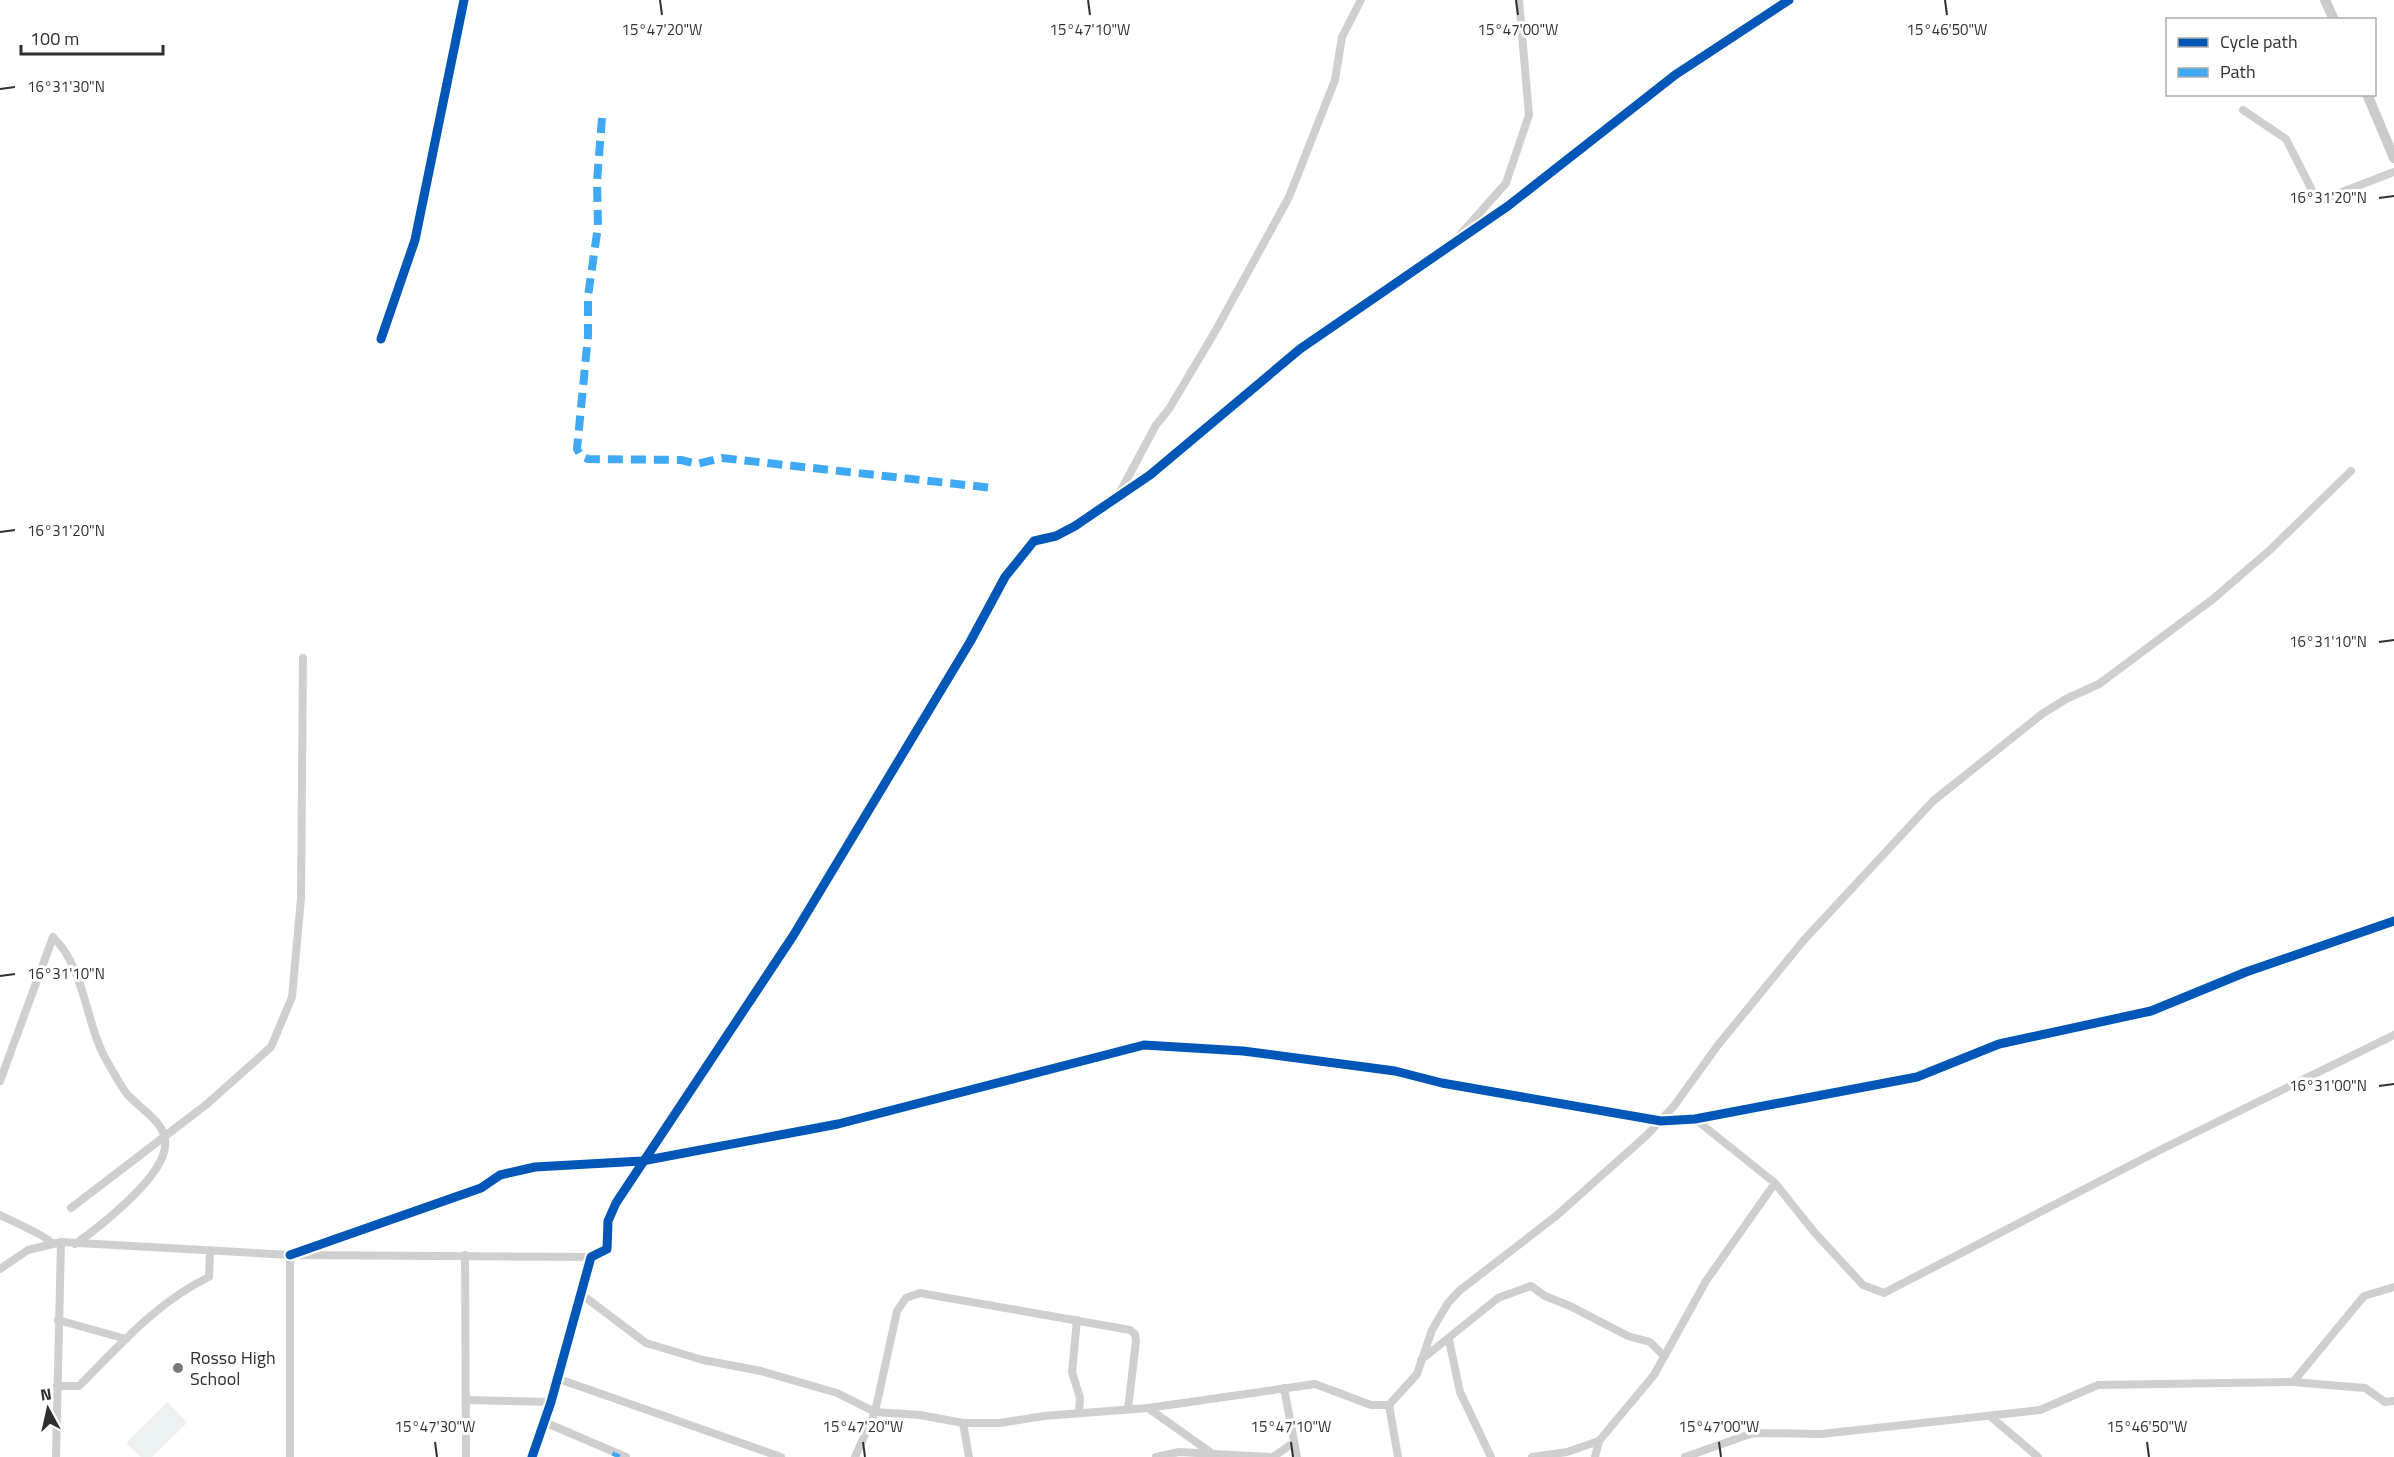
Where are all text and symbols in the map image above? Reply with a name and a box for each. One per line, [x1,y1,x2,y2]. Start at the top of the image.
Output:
scale bar [21,18,164,56]
text: 15°47'20"W [622,18,702,41]
text: 15°47'10"W [1050,18,1130,41]
text: 15°47'00"W [1478,18,1558,41]
text: 15°46'50"W [1907,18,1987,41]
legend [2166,18,2376,96]
text: 100 m [30,25,79,52]
text: Cycle path [2220,28,2298,55]
text: Path [2220,58,2256,85]
text: 16°31'30"N [27,75,105,98]
text: 16°31'20"N [2289,186,2367,209]
text: 16°31'20"N [27,519,105,542]
text: 16°31'10"N [2289,630,2367,653]
text: 16°31'10"N [27,962,105,985]
text: 16°31'00"N [2289,1074,2367,1097]
place label: Rosso High School [190,1344,276,1392]
marker: Rosso High School [171,1361,185,1375]
north arrow [18,1379,78,1439]
text: N [39,1381,53,1407]
text: 15°47'30"W [395,1415,475,1438]
text: 15°47'20"W [823,1415,903,1438]
text: 15°47'10"W [1251,1415,1331,1438]
text: 15°47'00"W [1679,1415,1759,1438]
text: 15°46'50"W [2107,1415,2187,1438]

